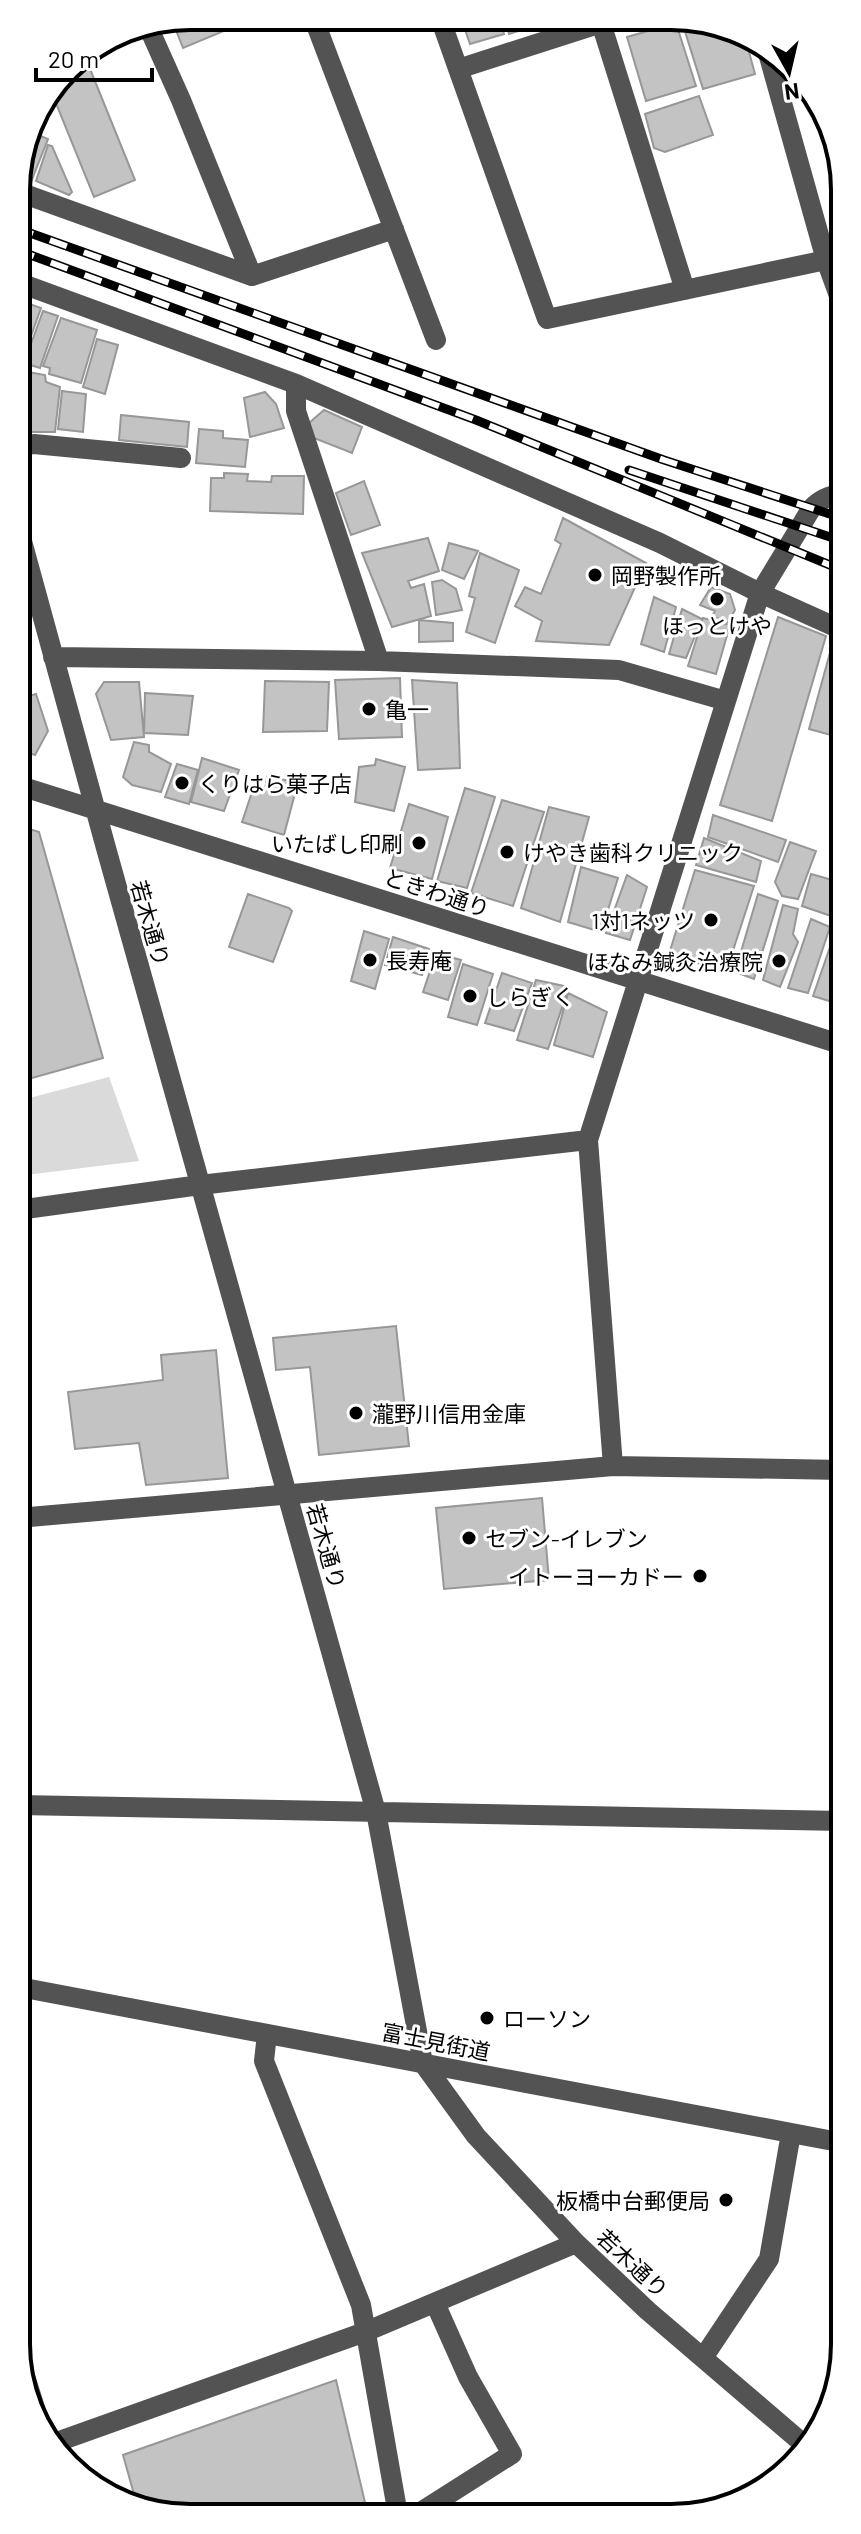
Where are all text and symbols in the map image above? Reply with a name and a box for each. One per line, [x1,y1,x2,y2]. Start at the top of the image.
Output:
scale bar [36,32,152,82]
north arrow [749,32,829,112]
text: 20 m [48,44,99,73]
text: N [783,79,801,107]
place label: 岡野製作所 [611,562,721,588]
marker: 岡野製作所 [586,566,604,584]
marker: ほっとけや [708,590,726,608]
place label: ほっとけや [662,612,772,638]
place label: 亀一 [385,696,429,722]
marker: 亀一 [360,700,378,718]
place label: くりはら菓子店 [198,770,352,796]
marker: くりはら菓子店 [173,774,191,792]
place label: いたばし印刷 [271,830,403,856]
marker: いたばし印刷 [410,834,428,852]
place label: けやき歯科クリニック [523,839,743,865]
marker: けやき歯科クリニック [498,843,516,861]
street label: ときわ通り [381,863,493,921]
street label: 若木通り [126,877,176,969]
place label: 1対1ネッツ [592,907,695,933]
marker: 1対1ネッツ [702,911,720,929]
place label: 長寿庵 [386,947,452,973]
place label: ほなみ鍼灸治療院 [587,948,763,974]
marker: 長寿庵 [361,951,379,969]
marker: ほなみ鍼灸治療院 [770,952,788,970]
place label: しらぎく [486,983,574,1009]
marker: しらぎく [461,987,479,1005]
place label: 瀧野川信用金庫 [372,1400,526,1426]
marker: 瀧野川信用金庫 [347,1404,365,1422]
street label: 若木通り [302,1500,352,1592]
place label: セブン-イレブン [485,1525,648,1551]
marker: セブン-イレブン [460,1529,478,1547]
place label: イトーヨーカドー [508,1563,684,1589]
marker: イトーヨーカドー [691,1567,709,1585]
place label: ローソン [503,2005,591,2031]
marker: ローソン [478,2009,496,2027]
street label: 富士見街道 [380,2018,492,2064]
place label: 板橋中台郵便局 [556,2187,710,2213]
marker: 板橋中台郵便局 [717,2191,735,2209]
street label: 若木通り [592,2223,674,2303]

